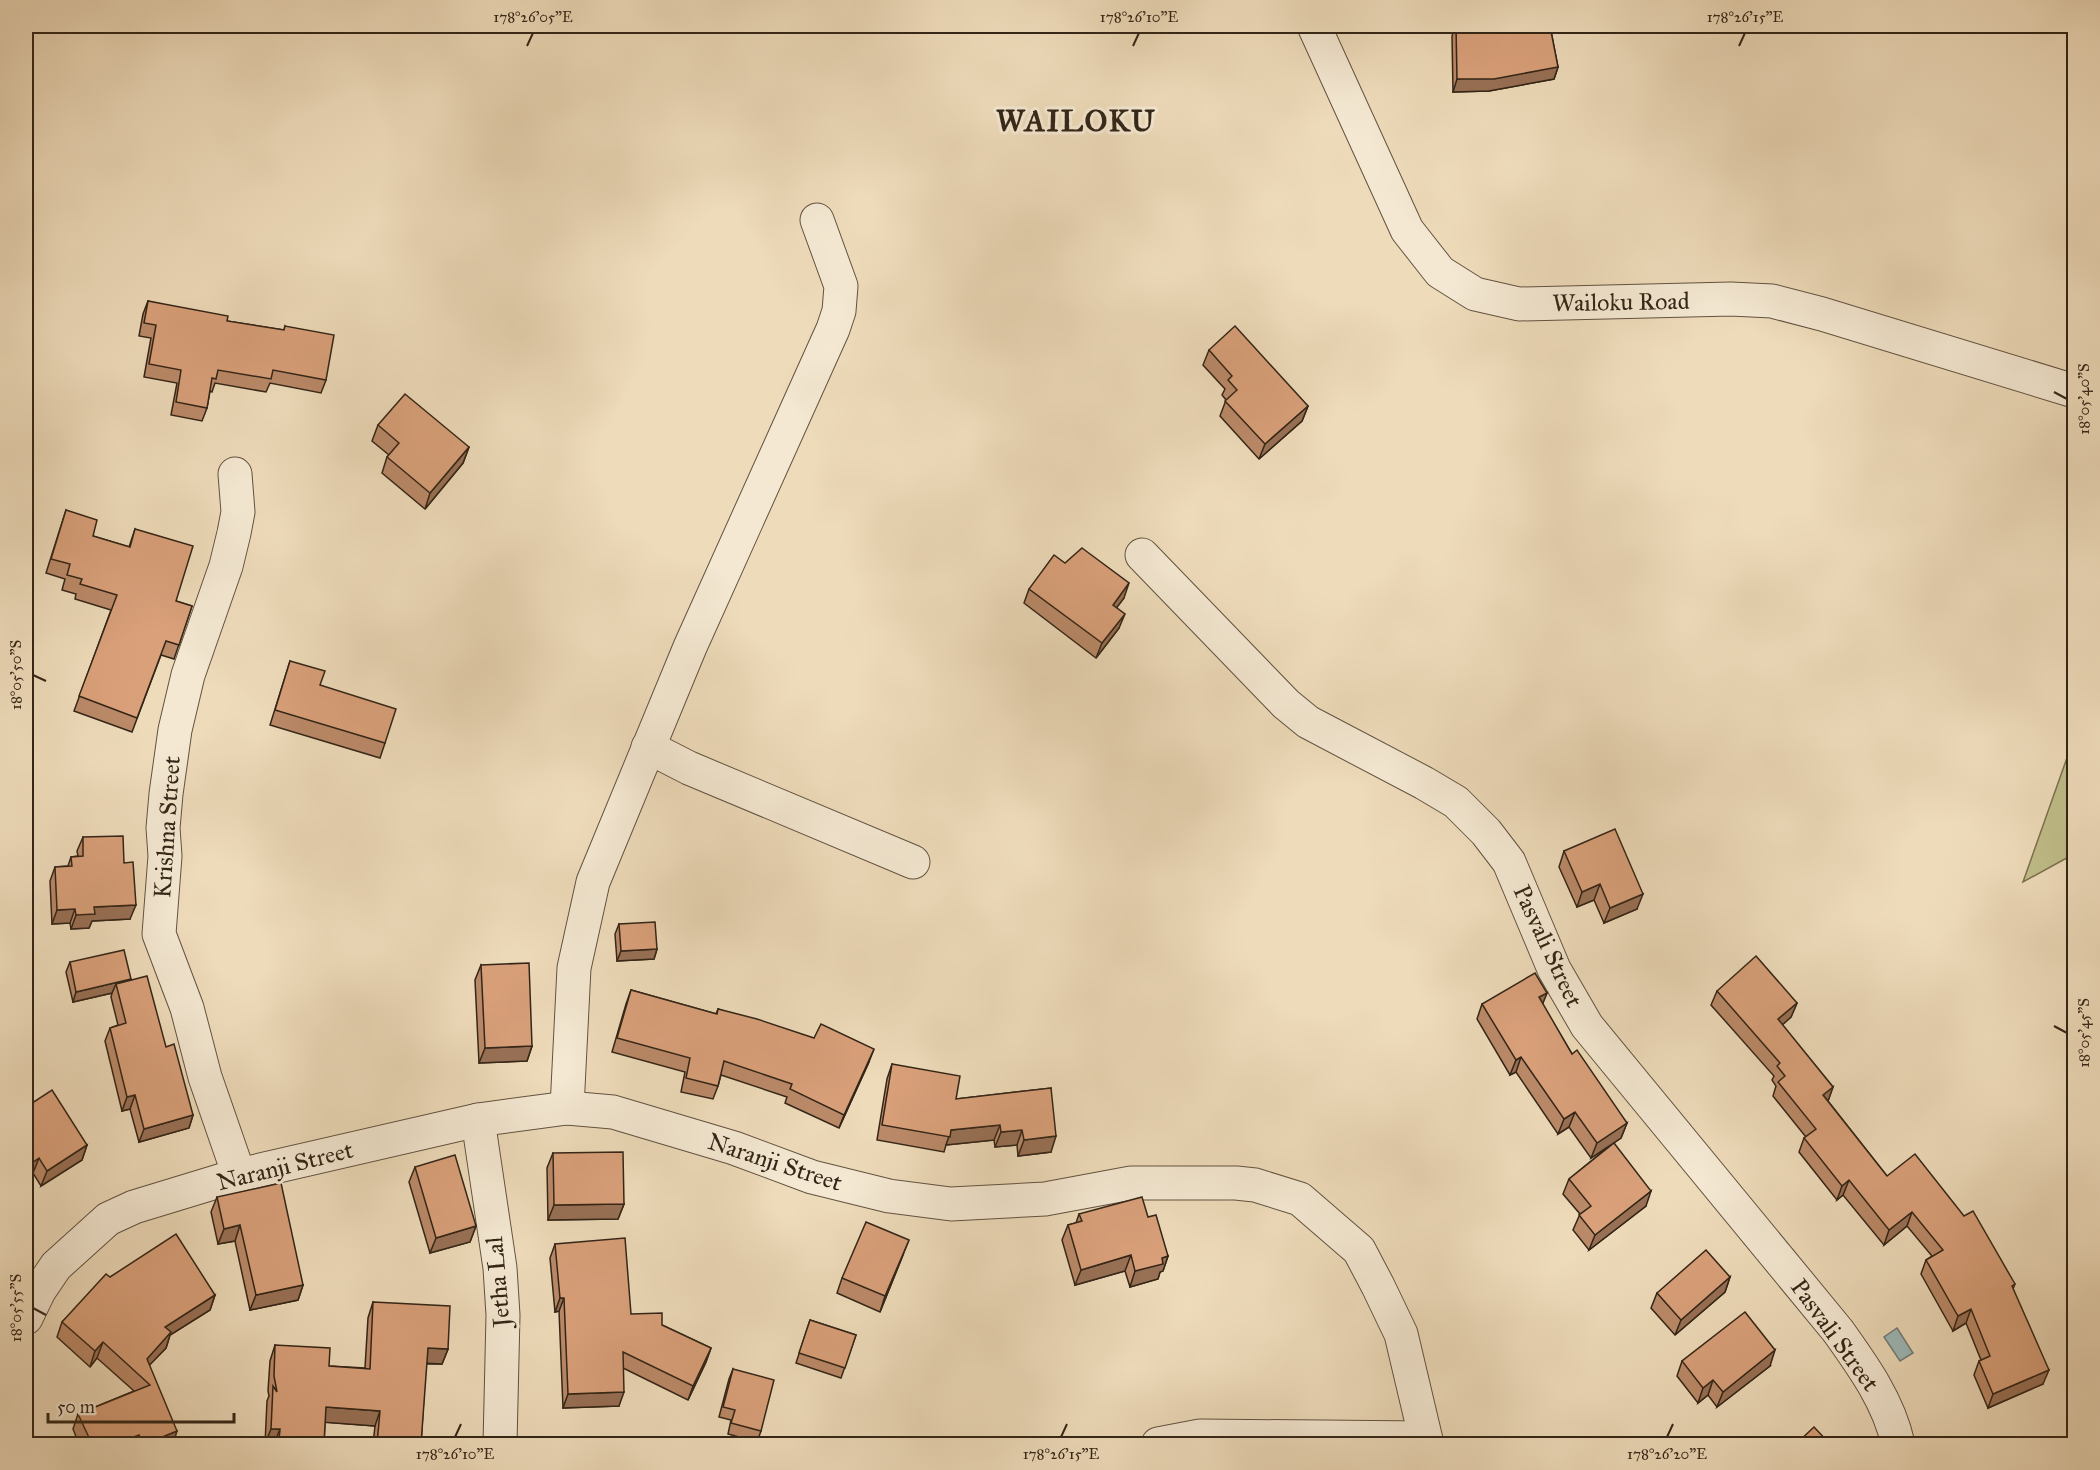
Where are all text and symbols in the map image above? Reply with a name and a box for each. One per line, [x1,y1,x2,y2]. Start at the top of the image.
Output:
text: 178°26'05"E [493,8,573,26]
text: 178°26'10"E [1100,8,1178,26]
text: 178°26'15"E [1707,8,1784,26]
district label: WAILOKU [996,103,1156,139]
street label: Wailoku Road [1552,286,1690,318]
text: 18°05'40"S [2075,363,2093,435]
text: 18°05'50"S [7,640,25,710]
street label: Krishna Street [147,754,187,899]
street label: Pasvali Street [1507,880,1590,1012]
text: 18°05'45"S [2075,998,2093,1068]
street label: Naranji Street [704,1126,846,1198]
street label: Naranji Street [214,1134,357,1197]
street label: Jetha Lal [479,1235,517,1331]
street label: Pasvali Street [1784,1273,1886,1397]
text: 18°05'55"S [7,1274,25,1342]
scale bar [48,1386,234,1424]
text: 50 m [57,1396,95,1418]
text: 178°26'10"E [416,1445,494,1463]
text: 178°26'15"E [1023,1445,1100,1463]
text: 178°26'20"E [1627,1445,1707,1463]

